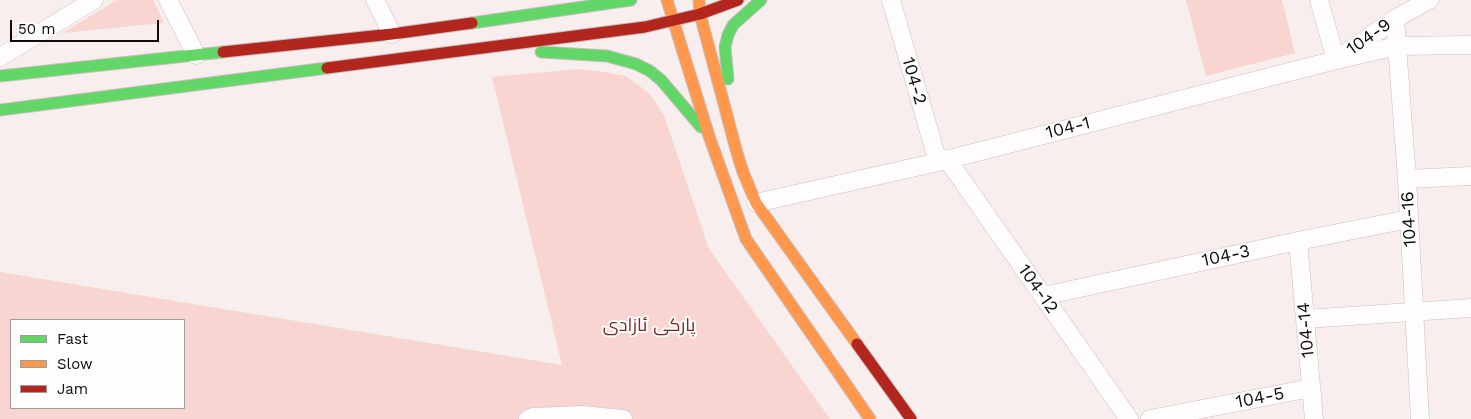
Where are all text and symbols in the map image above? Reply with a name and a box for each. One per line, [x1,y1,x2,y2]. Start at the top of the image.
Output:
scale bar [12,10,161,42]
street label: 104-9 [1343,14,1395,60]
text: 50 m [18,20,55,38]
street label: 104-2 [897,55,931,107]
street label: 104-1 [1044,112,1092,144]
street label: 104-16 [1397,191,1421,247]
street label: 104-3 [1200,240,1252,272]
street label: 104-12 [1013,260,1063,318]
street label: 104-14 [1293,301,1319,359]
park label: پارکی ئازادی [603,315,695,337]
legend [10,319,185,409]
text: Fast [57,330,88,348]
text: Slow [57,355,93,373]
text: Jam [57,380,88,398]
street label: 104-5 [1234,383,1286,413]

